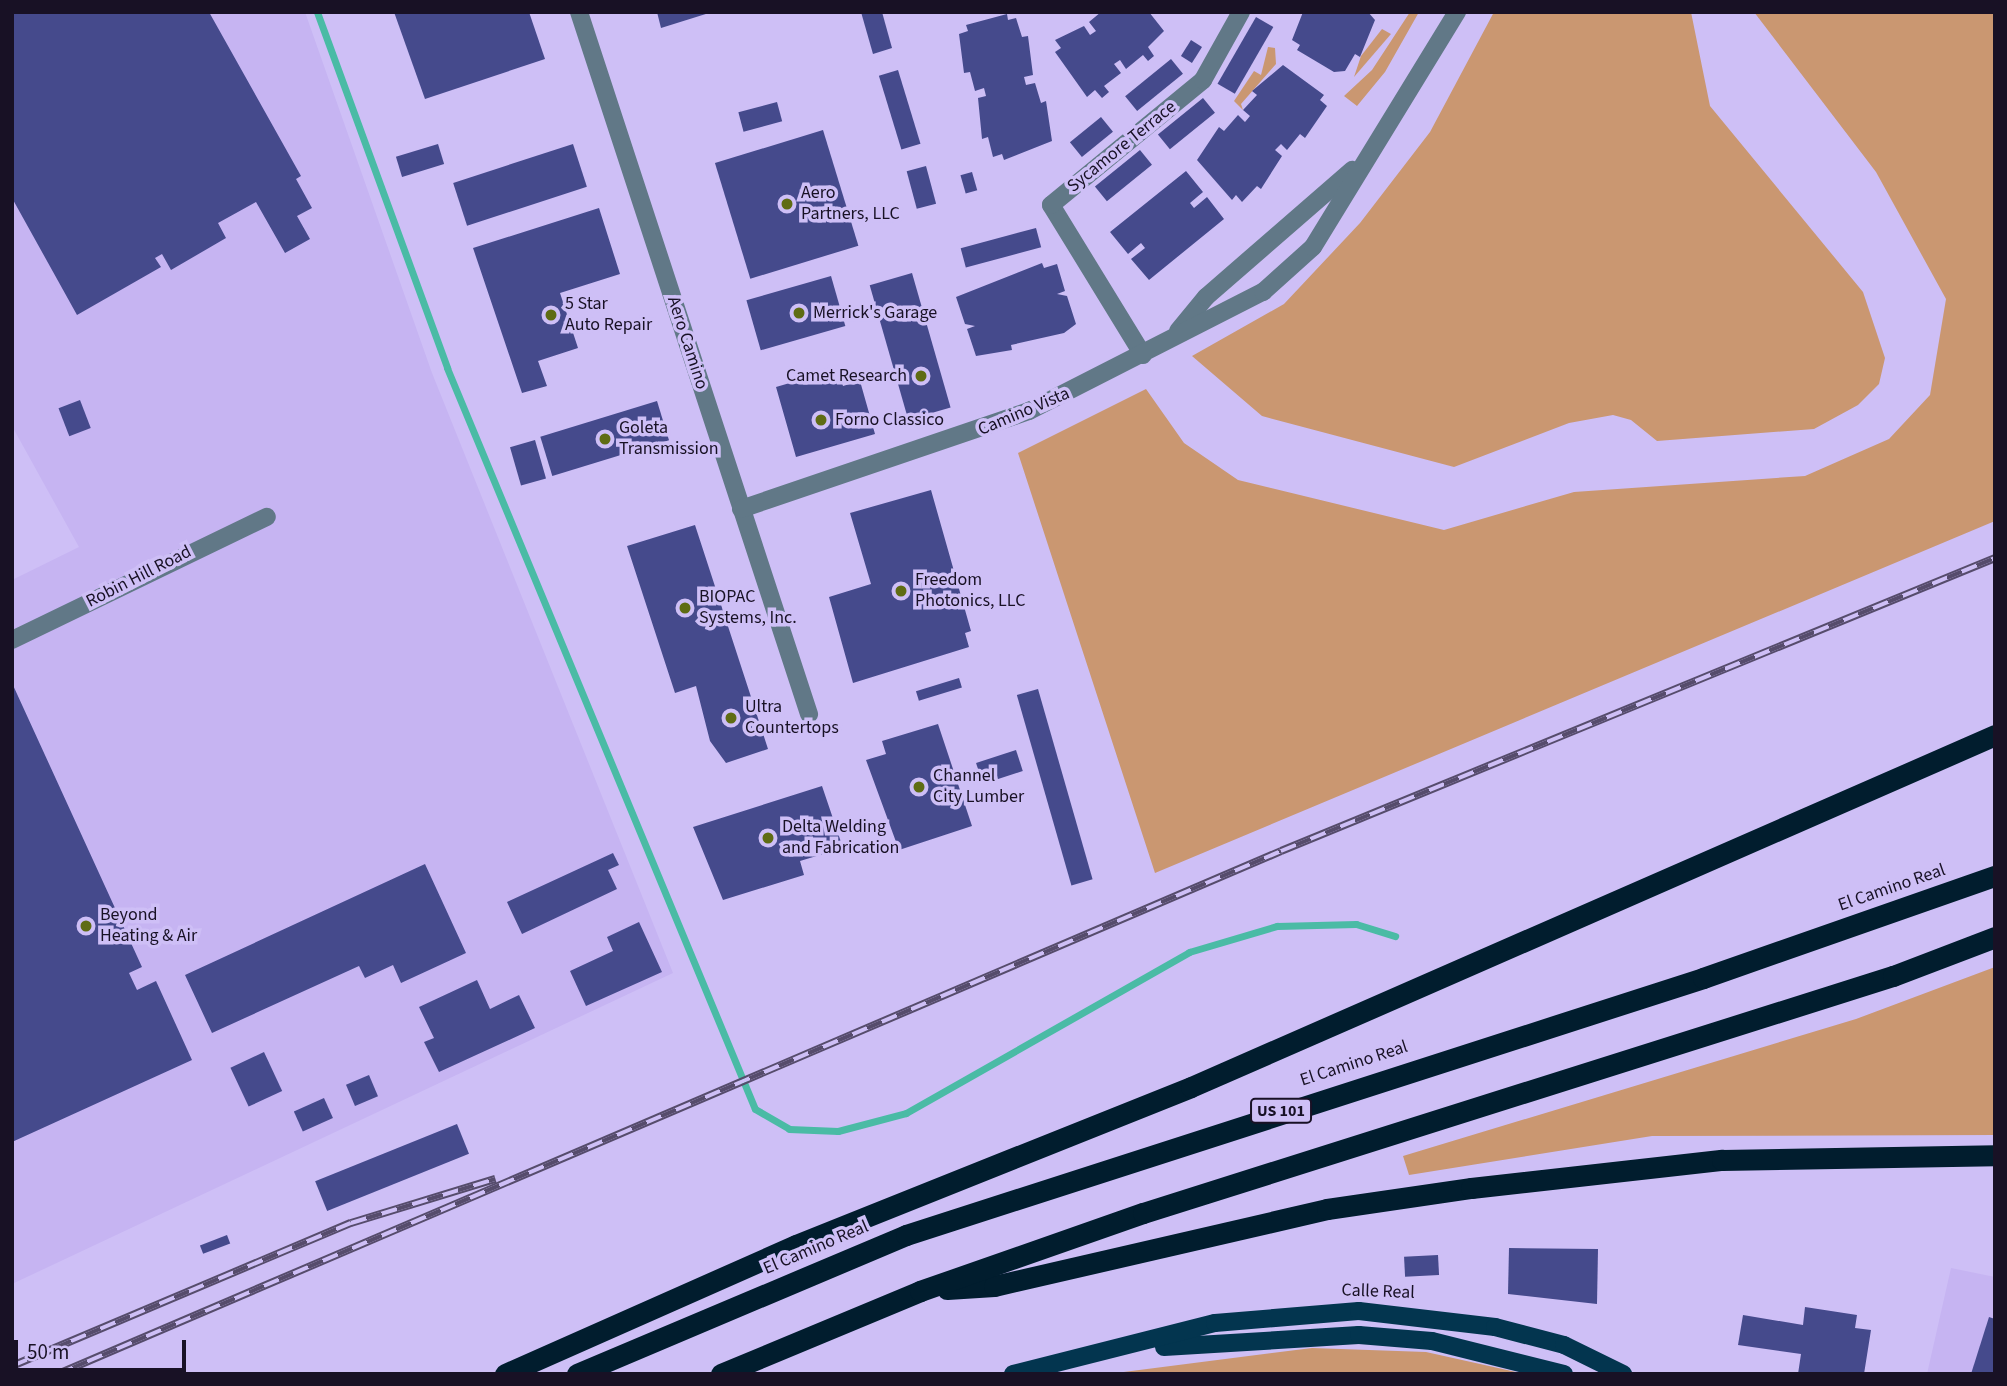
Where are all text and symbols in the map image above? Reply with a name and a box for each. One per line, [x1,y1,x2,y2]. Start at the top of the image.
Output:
street label: Sycamore Terrace [1063,97,1181,197]
place label: Aero Partners, LLC [801,183,900,226]
marker: Aero Partners, LLC [779,196,795,212]
place label: 5 Star Auto Repair [565,294,652,336]
street label: Aero Camino [662,294,712,392]
place label: Merrick's Garage [813,302,937,324]
marker: Merrick's Garage [791,305,807,321]
marker: 5 Star Auto Repair [543,307,559,323]
place label: Camet Research [786,365,907,387]
marker: Camet Research [913,368,929,384]
street label: Camino Vista [975,383,1073,441]
place label: Forno Classico [835,409,944,431]
marker: Forno Classico [813,412,829,428]
place label: Goleta Transmission [619,418,719,460]
marker: Goleta Transmission [597,431,613,447]
street label: Robin Hill Road [83,541,195,613]
place label: Freedom Photonics, LLC [915,570,1025,612]
marker: Freedom Photonics, LLC [893,583,909,599]
place label: BIOPAC Systems, Inc. [699,587,797,630]
marker: BIOPAC Systems, Inc. [677,600,693,616]
place label: Ultra Countertops [745,697,839,740]
marker: Ultra Countertops [723,710,739,726]
place label: Channel City Lumber [933,766,1024,808]
marker: Channel City Lumber [911,779,927,795]
place label: Delta Welding and Fabrication [782,817,899,860]
marker: Delta Welding and Fabrication [760,830,776,846]
street label: El Camino Real [1836,860,1948,916]
place label: Beyond Heating & Air [100,905,197,948]
marker: Beyond Heating & Air [78,918,94,934]
street label: El Camino Real [1297,1036,1411,1092]
road number: US 101 [1250,1098,1312,1124]
street label: El Camino Real [760,1216,872,1280]
street label: Calle Real [1341,1280,1415,1304]
scale bar [18,1326,189,1370]
text: 50 m [27,1337,69,1367]

